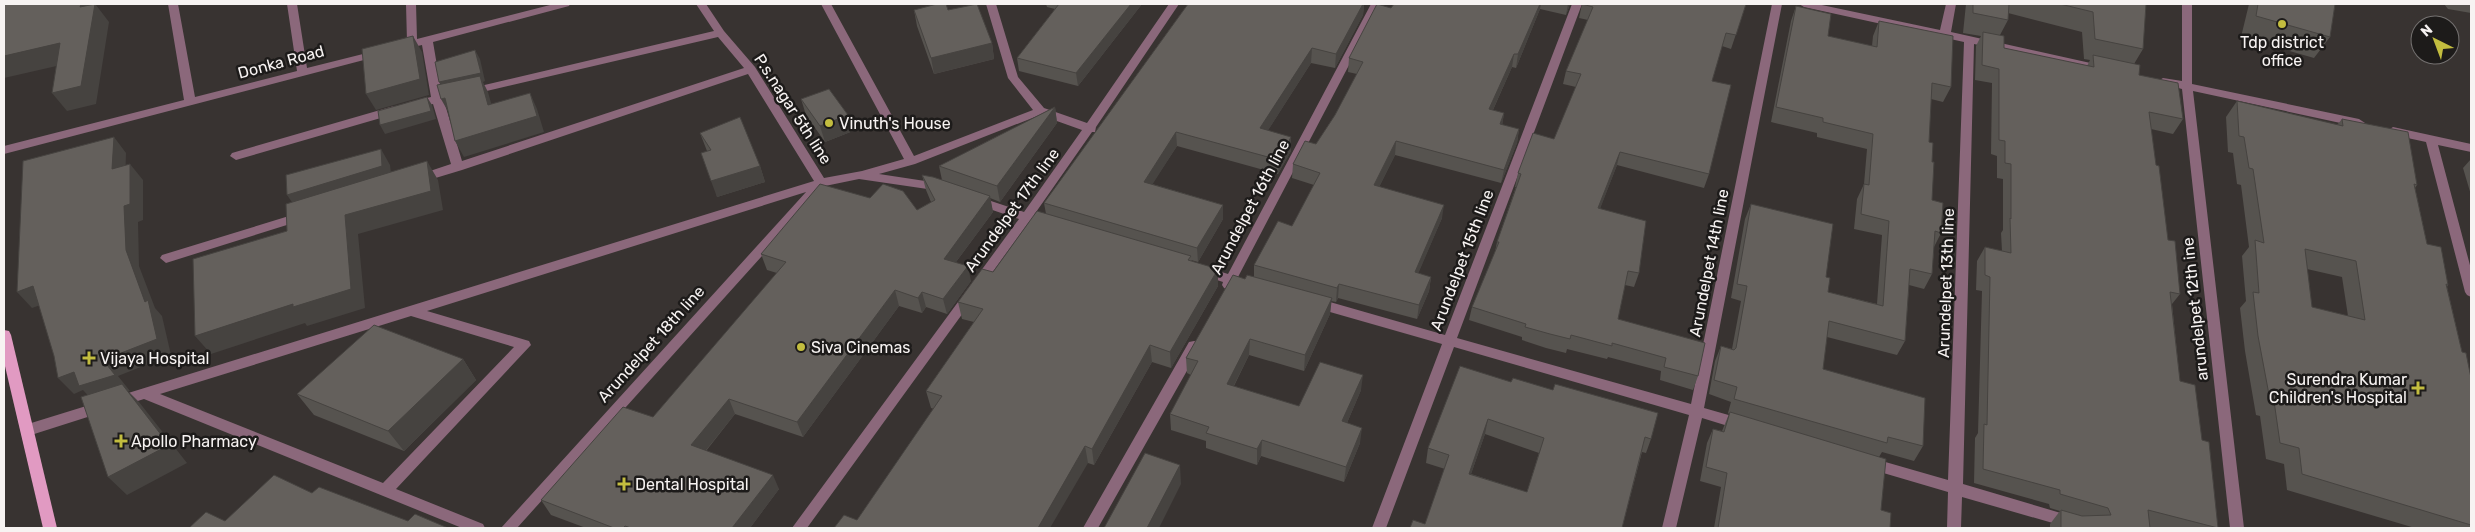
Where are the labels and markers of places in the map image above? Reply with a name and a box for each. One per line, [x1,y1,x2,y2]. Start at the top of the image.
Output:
marker: Tdp district office [2276,18,2288,30]
place label: Tdp district office [2240,33,2324,70]
place label: Vinuth's House [839,114,951,133]
marker: Vinuth's House [823,117,835,129]
place label: Siva Cinemas [811,338,911,357]
marker: Siva Cinemas [795,341,807,353]
place label: Vijaya Hospital [100,349,209,368]
marker: Vijaya Hospital [82,351,96,365]
place label: Surendra Kumar Children's Hospital [2269,370,2407,407]
marker: Surendra Kumar Children's Hospital [2411,381,2425,395]
place label: Apollo Pharmacy [131,432,257,451]
marker: Apollo Pharmacy [115,435,127,447]
place label: Dental Hospital [635,475,749,494]
marker: Dental Hospital [617,477,631,491]

